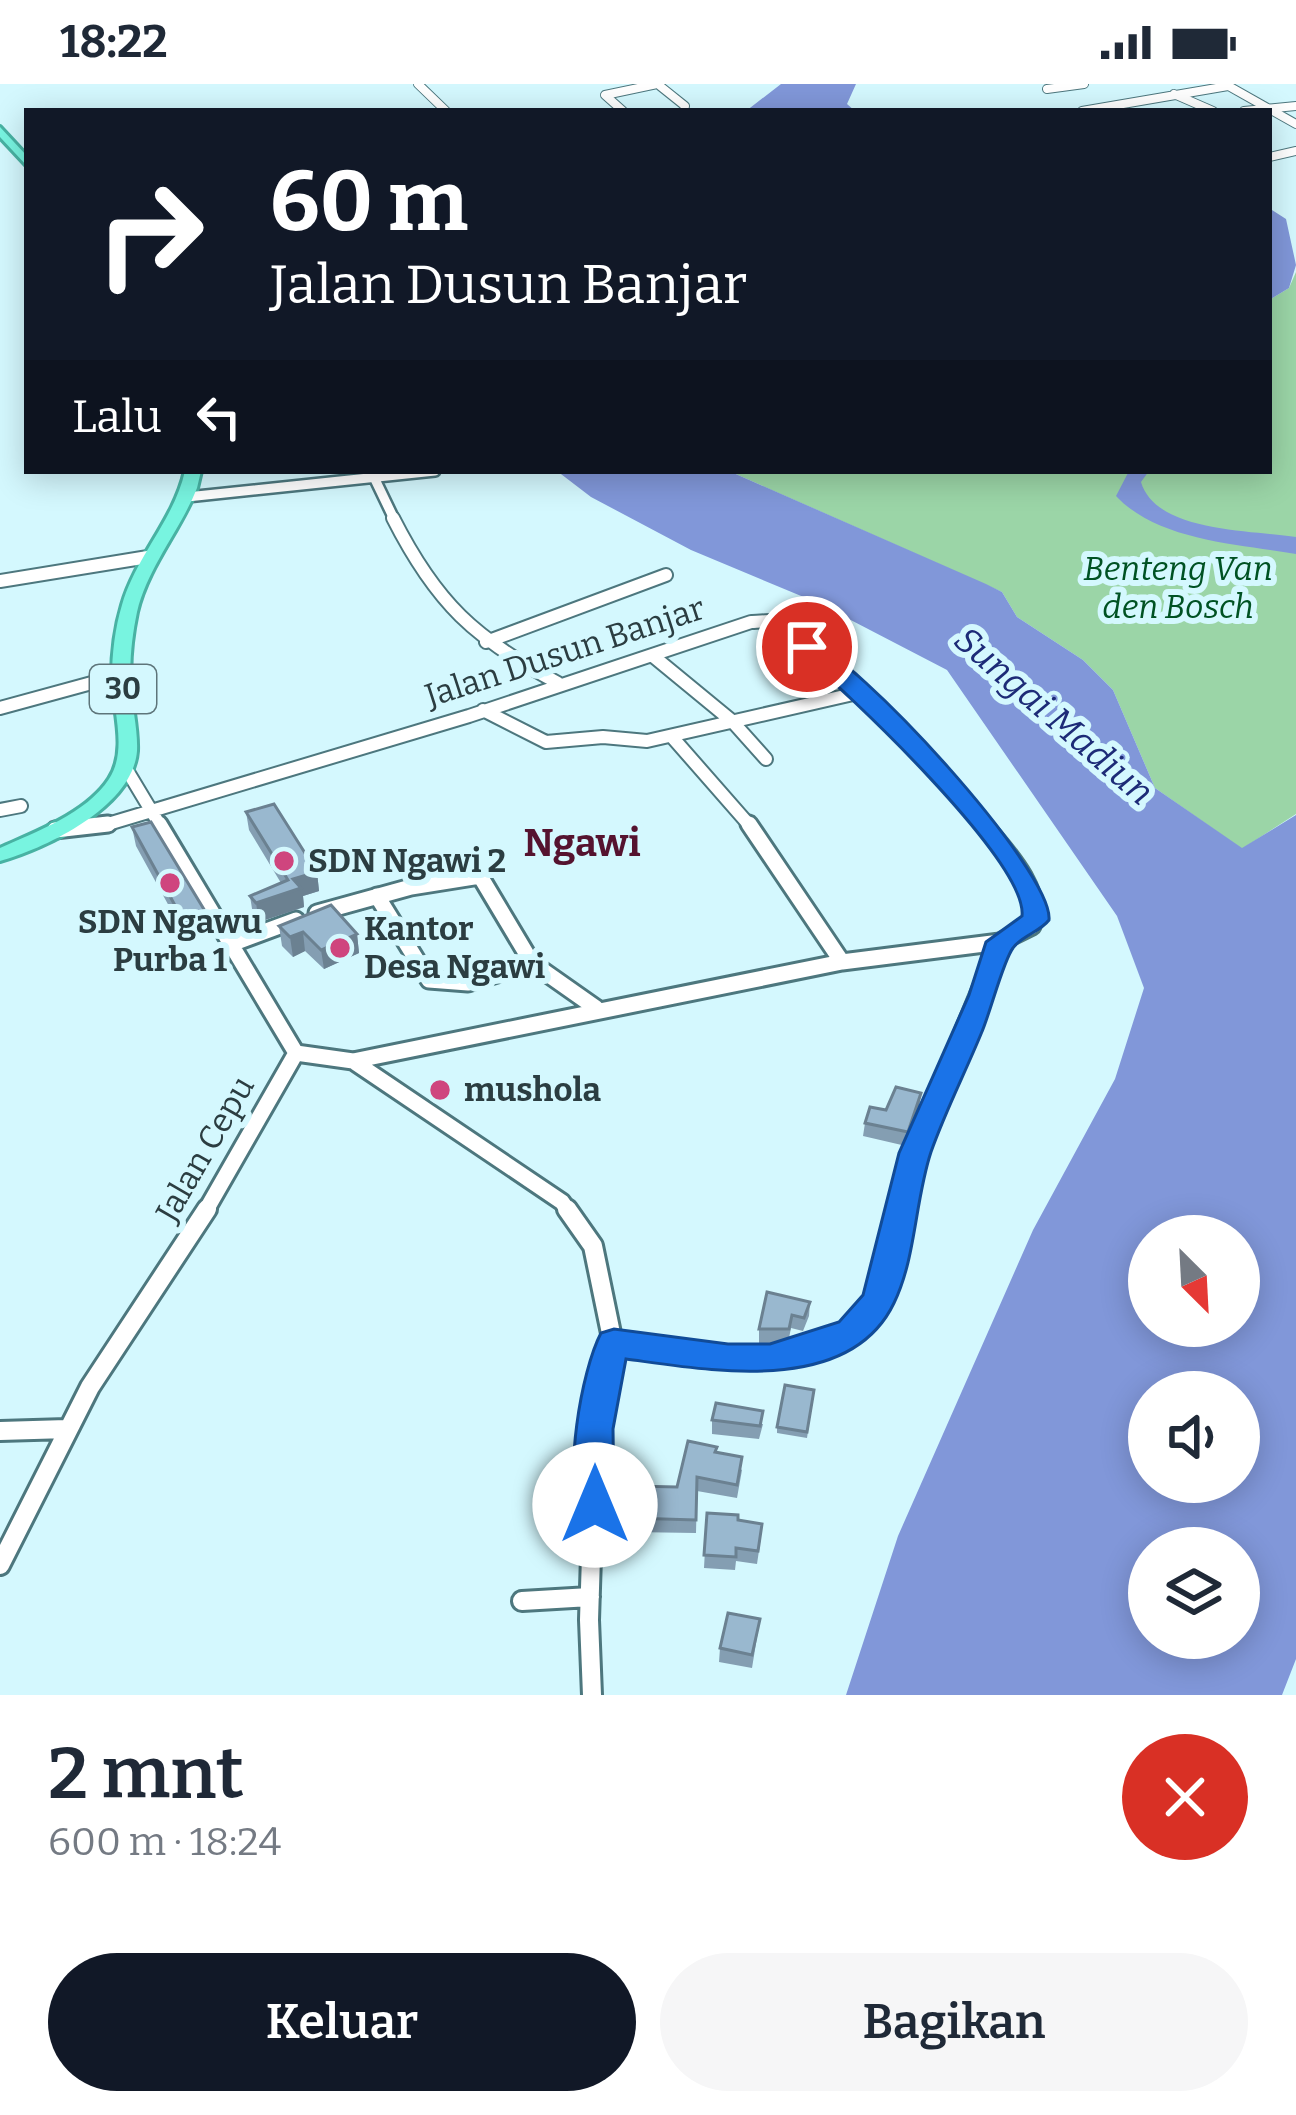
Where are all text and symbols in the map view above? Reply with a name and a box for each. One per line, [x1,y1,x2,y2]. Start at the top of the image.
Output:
text: 18:22 [60,15,168,69]
text: 60 m [270,151,468,252]
icon: right [72,156,228,312]
text: Jalan Dusun Banjar [270,253,747,317]
icon: left [186,384,252,450]
text: Lalu [72,390,162,444]
park label: Benteng Van den Bosch [1083,549,1273,627]
street label: Jalan Dusun Banjar [419,588,710,716]
pin [756,596,858,698]
icon: arrive [774,614,840,680]
water label: Sungai Madiun [945,618,1163,814]
road number: 30 [90,665,156,713]
district label: Ngawi [523,820,641,866]
place label: SDN Ngawi 2 [308,841,506,881]
marker: SDN Ngawi 2 [271,848,297,874]
marker: SDN Ngawu Purba 1 [157,870,183,896]
place label: SDN Ngawu Purba 1 [78,902,262,980]
place label: Kantor Desa Ngawi [364,909,545,987]
marker: Kantor Desa Ngawi [327,935,353,961]
street label: Jalan Cepu [147,1069,263,1230]
place label: mushola [464,1070,602,1110]
marker: mushola [427,1077,453,1103]
north arrow [1128,1215,1260,1347]
map controls [1128,1215,1260,1659]
button: sound [1128,1371,1260,1503]
position arrow [532,1442,658,1568]
button: layers [1128,1527,1260,1659]
text: 2 mnt [48,1731,244,1817]
button: close [1122,1734,1248,1860]
text: 600 m · 18:24 [48,1819,281,1865]
button: Keluar [48,1953,636,2091]
button: Bagikan [660,1953,1248,2091]

